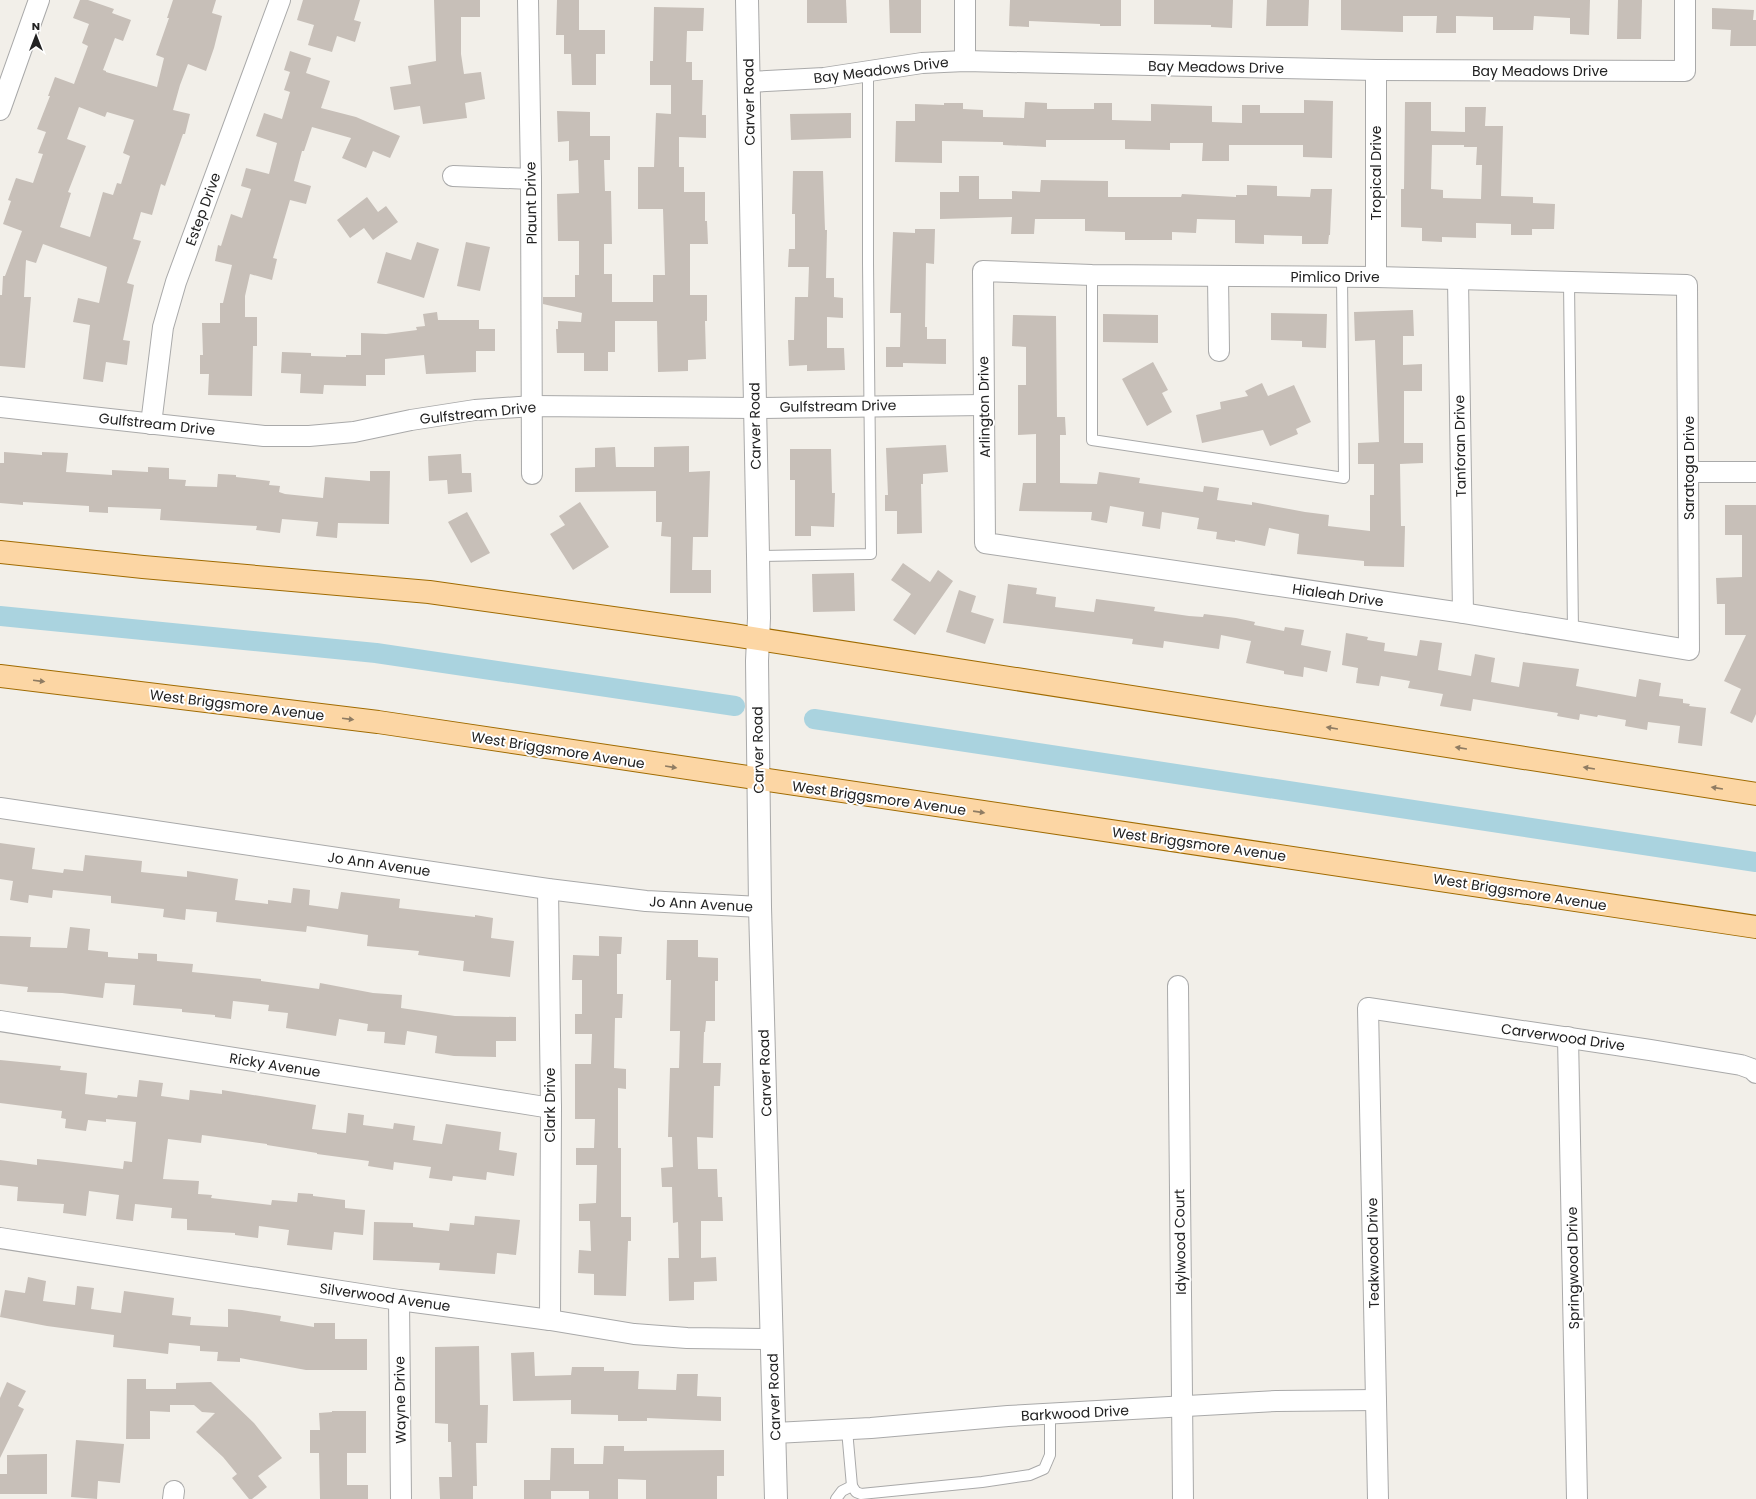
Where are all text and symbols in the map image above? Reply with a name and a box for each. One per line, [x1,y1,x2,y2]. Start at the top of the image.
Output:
north arrow [16,16,56,56]
text: N [32,18,40,34]
street label: Bay Meadows Drive [812,52,950,88]
street label: Bay Meadows Drive [1148,56,1284,78]
street label: Carver Road [738,58,760,146]
street label: Bay Meadows Drive [1472,61,1608,81]
street label: Tropical Drive [1366,125,1386,220]
street label: Plaunt Drive [520,161,542,245]
street label: Estep Drive [181,169,226,248]
street label: Pimlico Drive [1290,267,1380,287]
street label: Arlington Drive [973,356,995,458]
street label: Carver Road [744,382,766,470]
street label: Tanforan Drive [1449,394,1471,497]
street label: Gulfstream Drive [779,395,897,417]
street label: Gulfstream Drive [419,397,538,429]
street label: Gulfstream Drive [98,408,217,440]
street label: Saratoga Drive [1679,416,1699,520]
street label: Hialeah Drive [1291,579,1385,611]
one-way arrow [33,678,45,684]
street label: West Briggsmore Avenue [149,684,326,726]
street label: Carver Road [747,706,769,794]
one-way arrow [342,716,354,722]
one-way arrow [1326,725,1338,731]
street label: West Briggsmore Avenue [470,726,647,774]
one-way arrow [1454,745,1467,751]
one-way arrow [665,764,677,770]
one-way arrow [1583,765,1595,771]
street label: West Briggsmore Avenue [791,776,968,820]
one-way arrow [1711,785,1724,791]
one-way arrow [973,809,986,815]
street label: West Briggsmore Avenue [1111,822,1288,866]
street label: Jo Ann Avenue [326,847,432,881]
street label: West Briggsmore Avenue [1432,868,1609,916]
street label: Jo Ann Avenue [649,891,754,917]
street label: Carverwood Drive [1500,1018,1627,1056]
street label: Carver Road [753,1029,777,1117]
street label: Ricky Avenue [228,1048,322,1082]
street label: Clark Drive [540,1067,560,1142]
street label: Idylwood Court [1169,1189,1191,1295]
street label: Teakwood Drive [1362,1197,1384,1308]
street label: Springwood Drive [1562,1206,1584,1329]
street label: Silverwood Avenue [318,1278,452,1316]
street label: Carver Road [762,1353,786,1441]
street label: Wayne Drive [389,1356,411,1444]
street label: Barkwood Drive [1020,1400,1130,1426]

